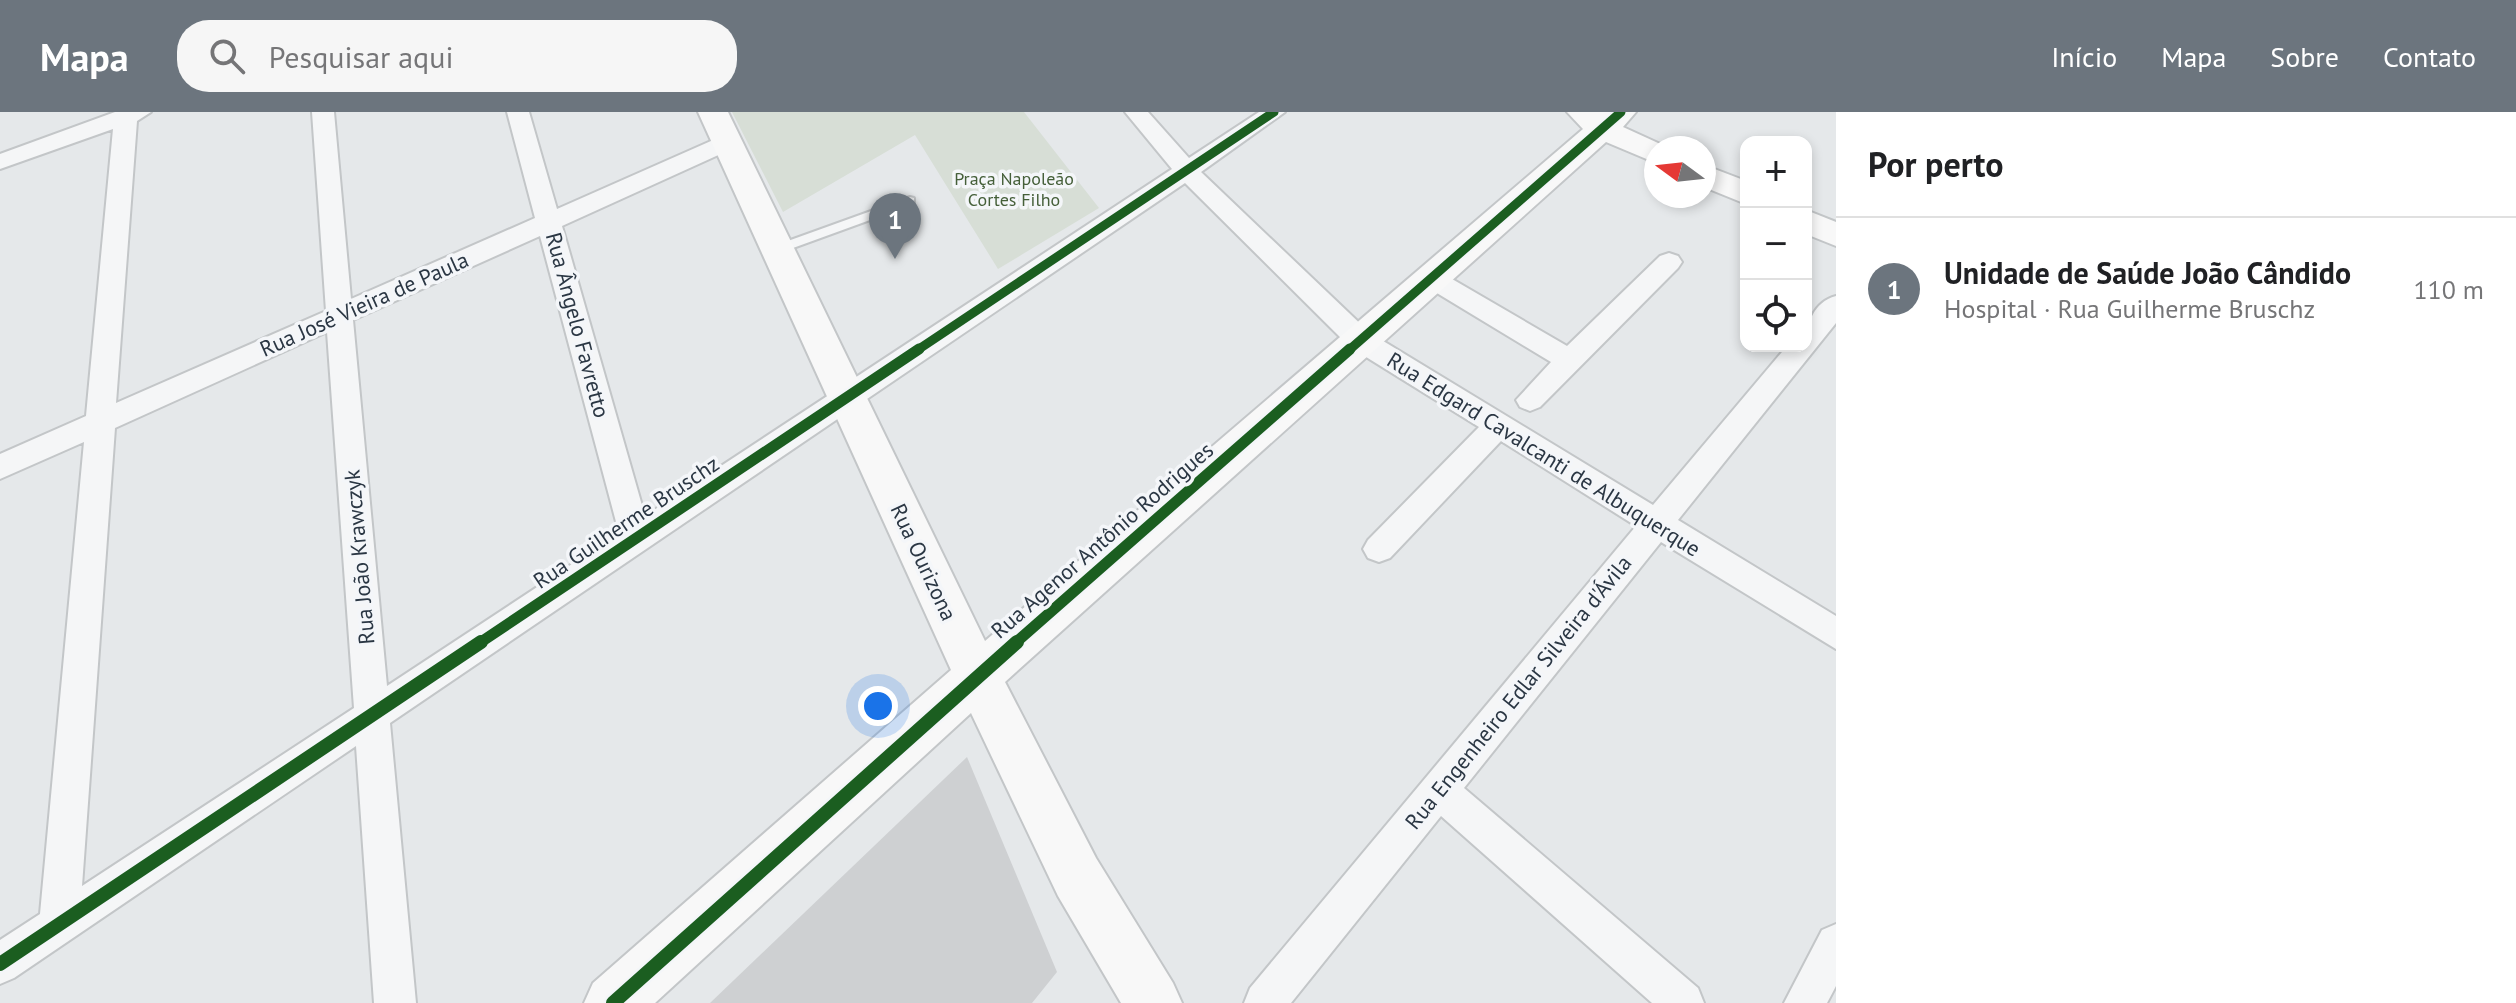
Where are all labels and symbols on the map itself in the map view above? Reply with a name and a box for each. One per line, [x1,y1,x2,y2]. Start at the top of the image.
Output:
north arrow [1644,136,1716,208]
park label: Praça Napoleão Cortes Filho [954,167,1074,211]
pin: 1 [869,193,921,259]
street label: Rua Ângelo Favretto [540,229,616,421]
street label: Rua José Vieira de Paula [255,245,473,363]
street label: Rua Edgard Cavalcanti de Albuquerque [1382,346,1706,562]
street label: Rua Agenor Antônio Rodrigues [985,436,1219,644]
street label: Rua Guilherme Bruschz [528,449,724,595]
street label: Rua João Krawczyk [337,468,381,646]
street label: Rua Ourizona [885,499,963,625]
street label: Rua Engenheiro Edlar Silveira d'Ávila [1399,549,1637,835]
your location [858,686,898,726]

